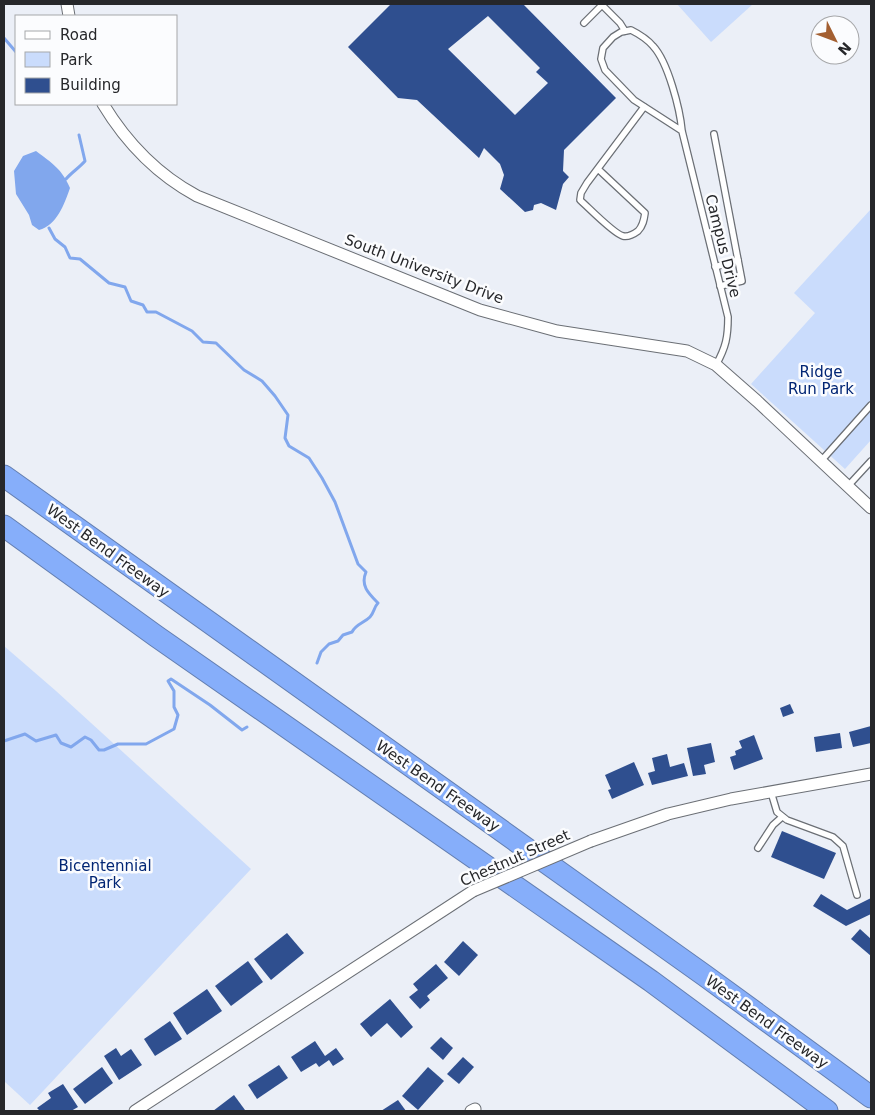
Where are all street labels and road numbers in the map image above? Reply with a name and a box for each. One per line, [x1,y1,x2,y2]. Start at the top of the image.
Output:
street label: Campus Drive [701,192,745,300]
street label: South University Drive [342,230,506,308]
street label: West Bend Freeway [43,500,173,602]
street label: West Bend Freeway [373,736,504,836]
street label: Chestnut Street [457,826,573,890]
street label: West Bend Freeway [702,971,832,1073]

